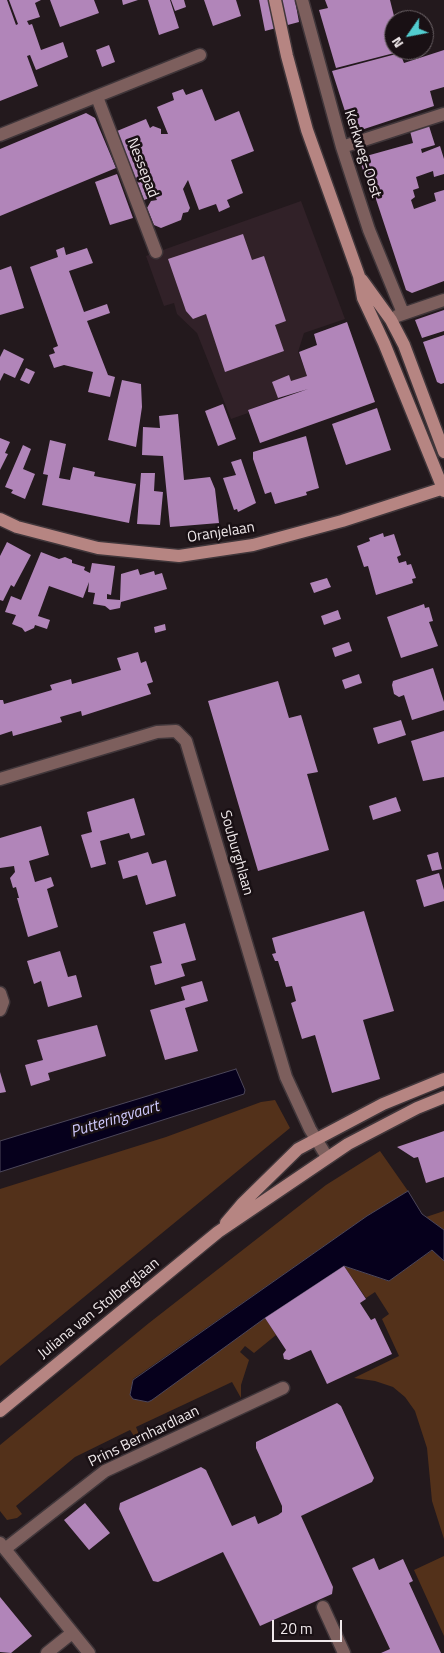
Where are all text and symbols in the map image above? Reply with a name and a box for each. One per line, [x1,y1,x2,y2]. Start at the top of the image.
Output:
north arrow [384,10,434,60]
text: N [385,33,408,53]
street label: Kerkweg-Oost [339,108,385,200]
street label: Nessepad [122,136,162,200]
street label: Oranjelaan [186,519,256,547]
street label: Souburghlaan [215,809,257,897]
water label: Putteringvaart [69,1097,161,1143]
street label: Juliana van Stolberglaan [35,1255,163,1363]
street label: Prins Bernhardlaan [86,1402,202,1472]
scale bar [274,1610,344,1642]
text: 20 m [280,1617,313,1640]

